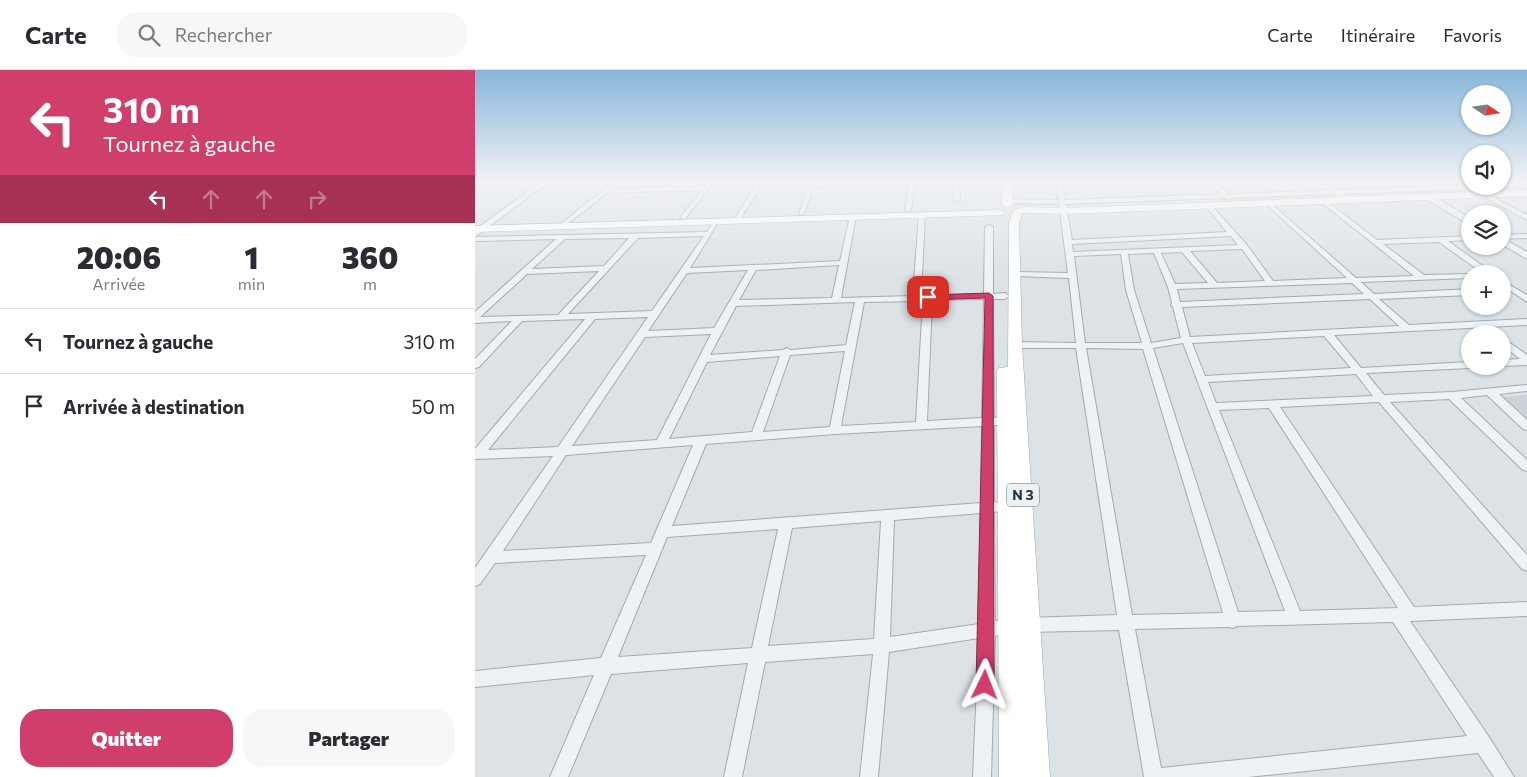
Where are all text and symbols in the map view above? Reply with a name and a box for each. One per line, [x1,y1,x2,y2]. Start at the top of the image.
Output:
search box [117,12,467,57]
text: Carte [25,20,87,49]
icon: search [135,21,163,49]
text: Rechercher [175,23,272,46]
text: Carte [1267,24,1313,46]
text: Itinéraire [1341,24,1415,46]
text: Favoris [1443,24,1502,46]
north arrow [1461,85,1511,135]
map controls [1461,85,1511,375]
text: 310 m [103,87,200,130]
icon: left [20,90,85,155]
text: Tournez à gauche [103,130,275,157]
button: sound [1461,145,1511,195]
icon: left [144,185,172,213]
icon: ahead [197,185,225,213]
icon: ahead [250,185,278,213]
icon: right [303,185,331,213]
button: layers [1461,205,1511,255]
text: 20:06 [77,238,161,275]
text: 1 [244,238,258,275]
text: 360 [342,238,398,275]
button: + [1461,265,1511,315]
text: Arrivée [93,274,145,293]
text: min [238,274,265,293]
text: m [363,274,377,293]
pin [907,276,949,318]
icon: arrive [914,283,942,311]
button: − [1461,325,1511,375]
icon: left [20,327,48,355]
text: Tournez à gauche [63,330,213,353]
text: 310 m [403,330,455,353]
icon: arrive [20,392,48,420]
text: Arrivée à destination [63,395,245,418]
text: 50 m [411,395,455,418]
road number: N 3 [1007,484,1039,506]
position arrow [958,658,1010,710]
button: Quitter [20,709,233,767]
button: Partager [243,709,455,767]

